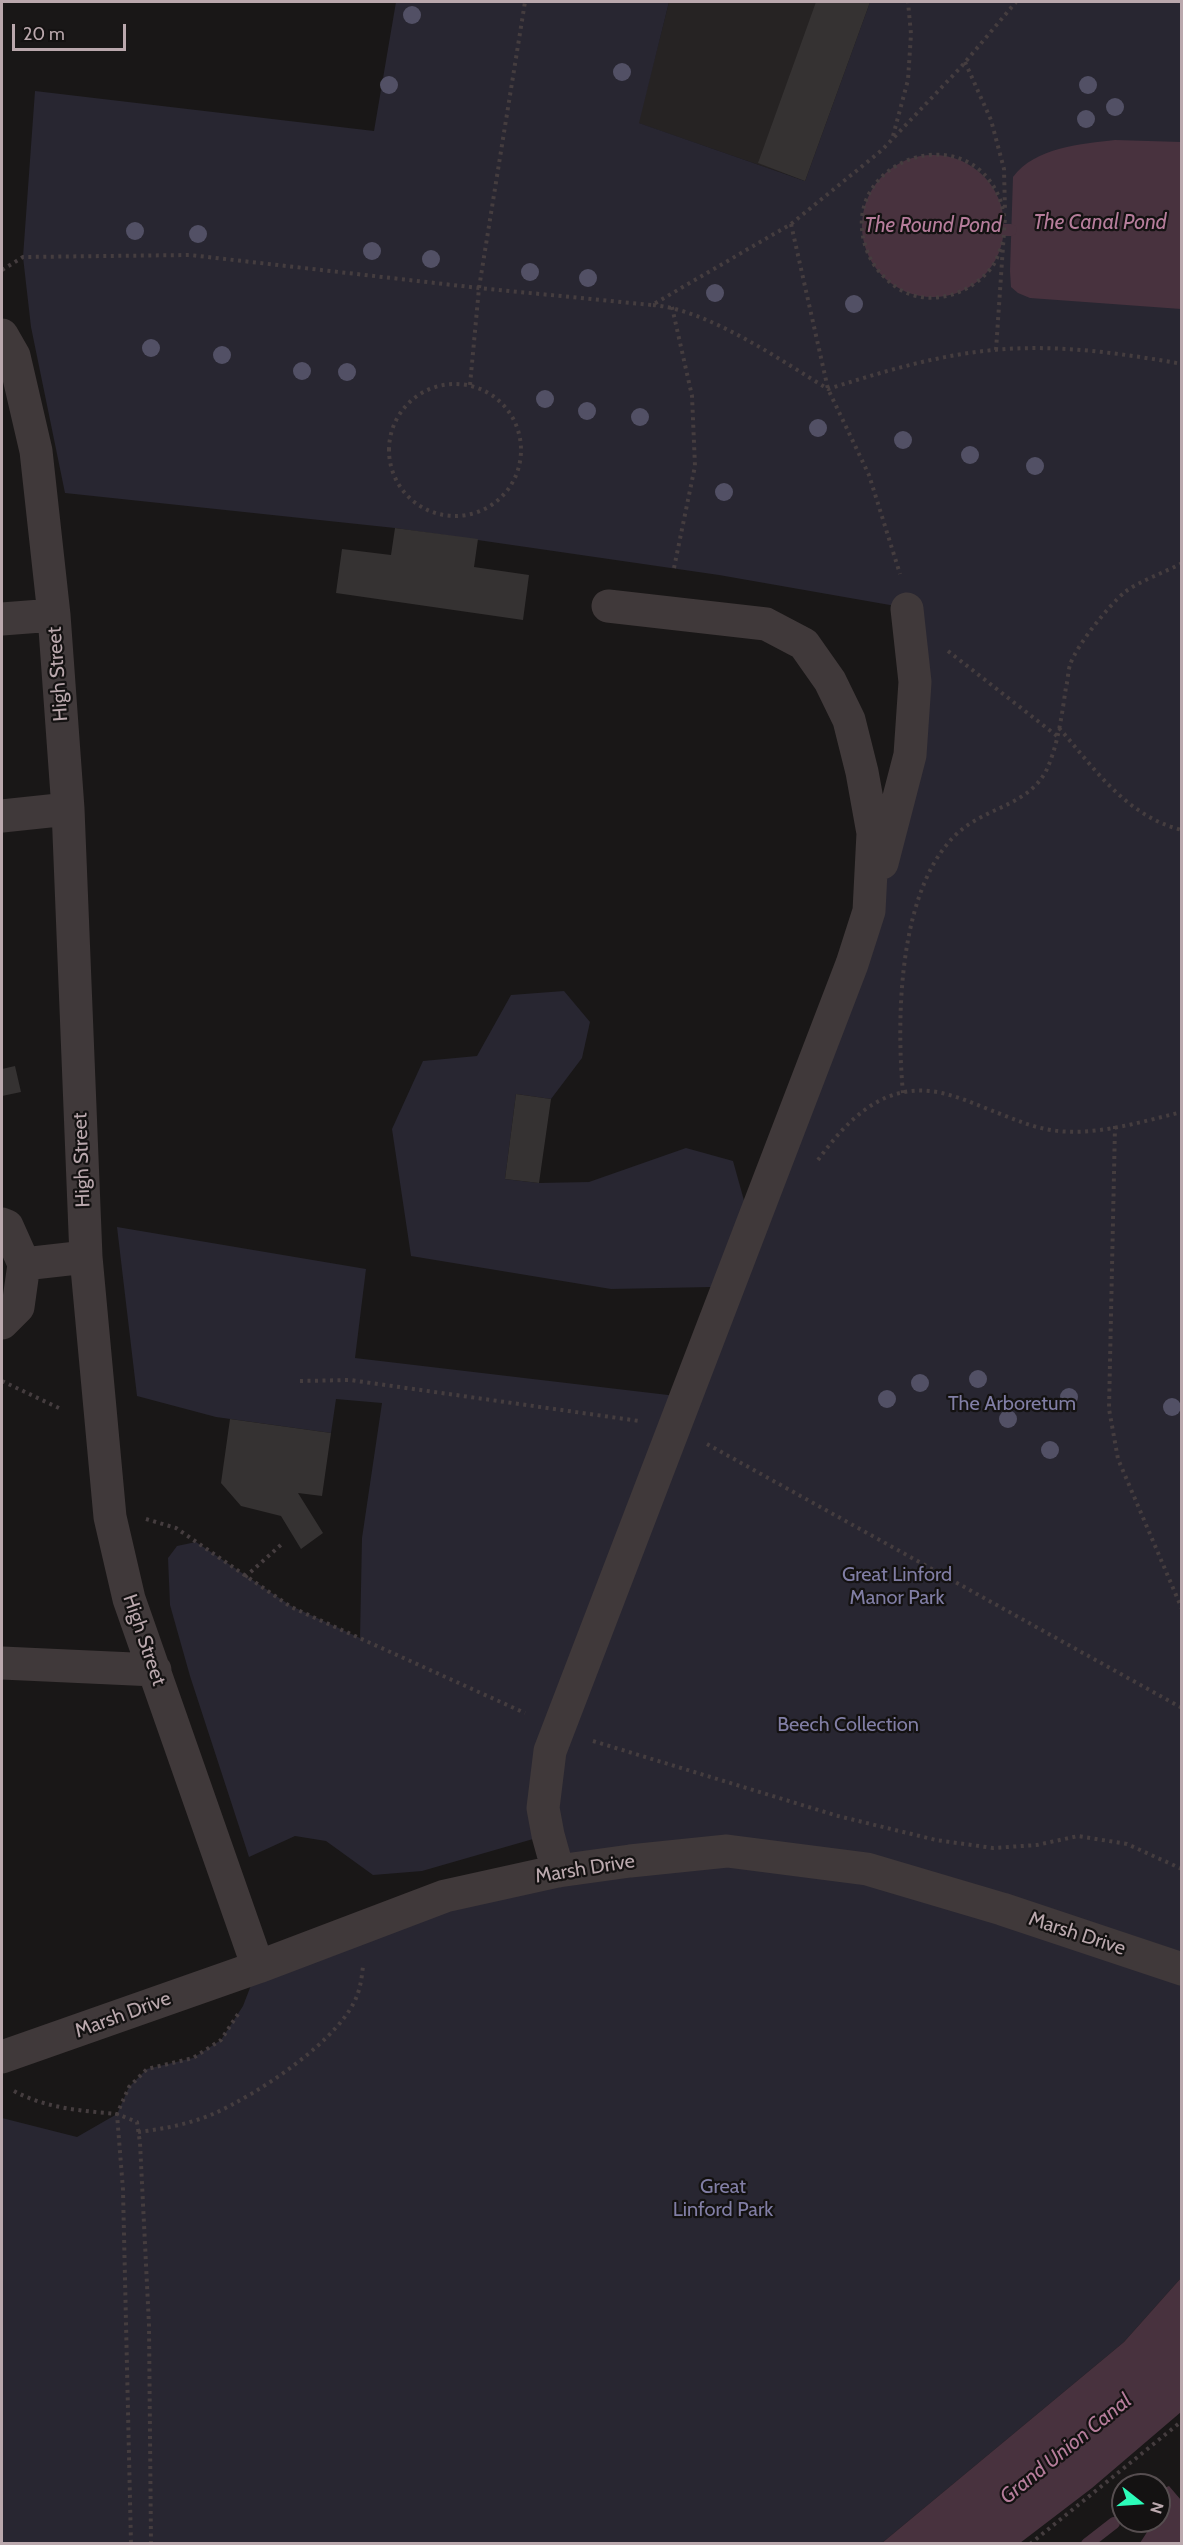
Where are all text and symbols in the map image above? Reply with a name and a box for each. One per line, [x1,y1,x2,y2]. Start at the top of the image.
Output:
scale bar [15,12,129,50]
text: 20 m [23,23,65,45]
water label: The Canal Pond [1033,210,1167,236]
water label: The Round Pond [864,213,1002,239]
street label: High Street [43,626,73,722]
street label: High Street [68,1112,96,1208]
park label: The Arboretum [948,1392,1076,1416]
park label: Great Linford Manor Park [842,1563,952,1610]
street label: High Street [117,1591,171,1689]
park label: Beech Collection [777,1713,919,1737]
street label: Marsh Drive [533,1849,637,1889]
street label: Marsh Drive [1025,1907,1129,1961]
street label: Marsh Drive [72,1987,174,2043]
park label: Great Linford Park [673,2175,773,2222]
water label: Grand Union Canal [995,2388,1137,2510]
north arrow [1111,2473,1171,2533]
text: N [1146,2500,1168,2516]

